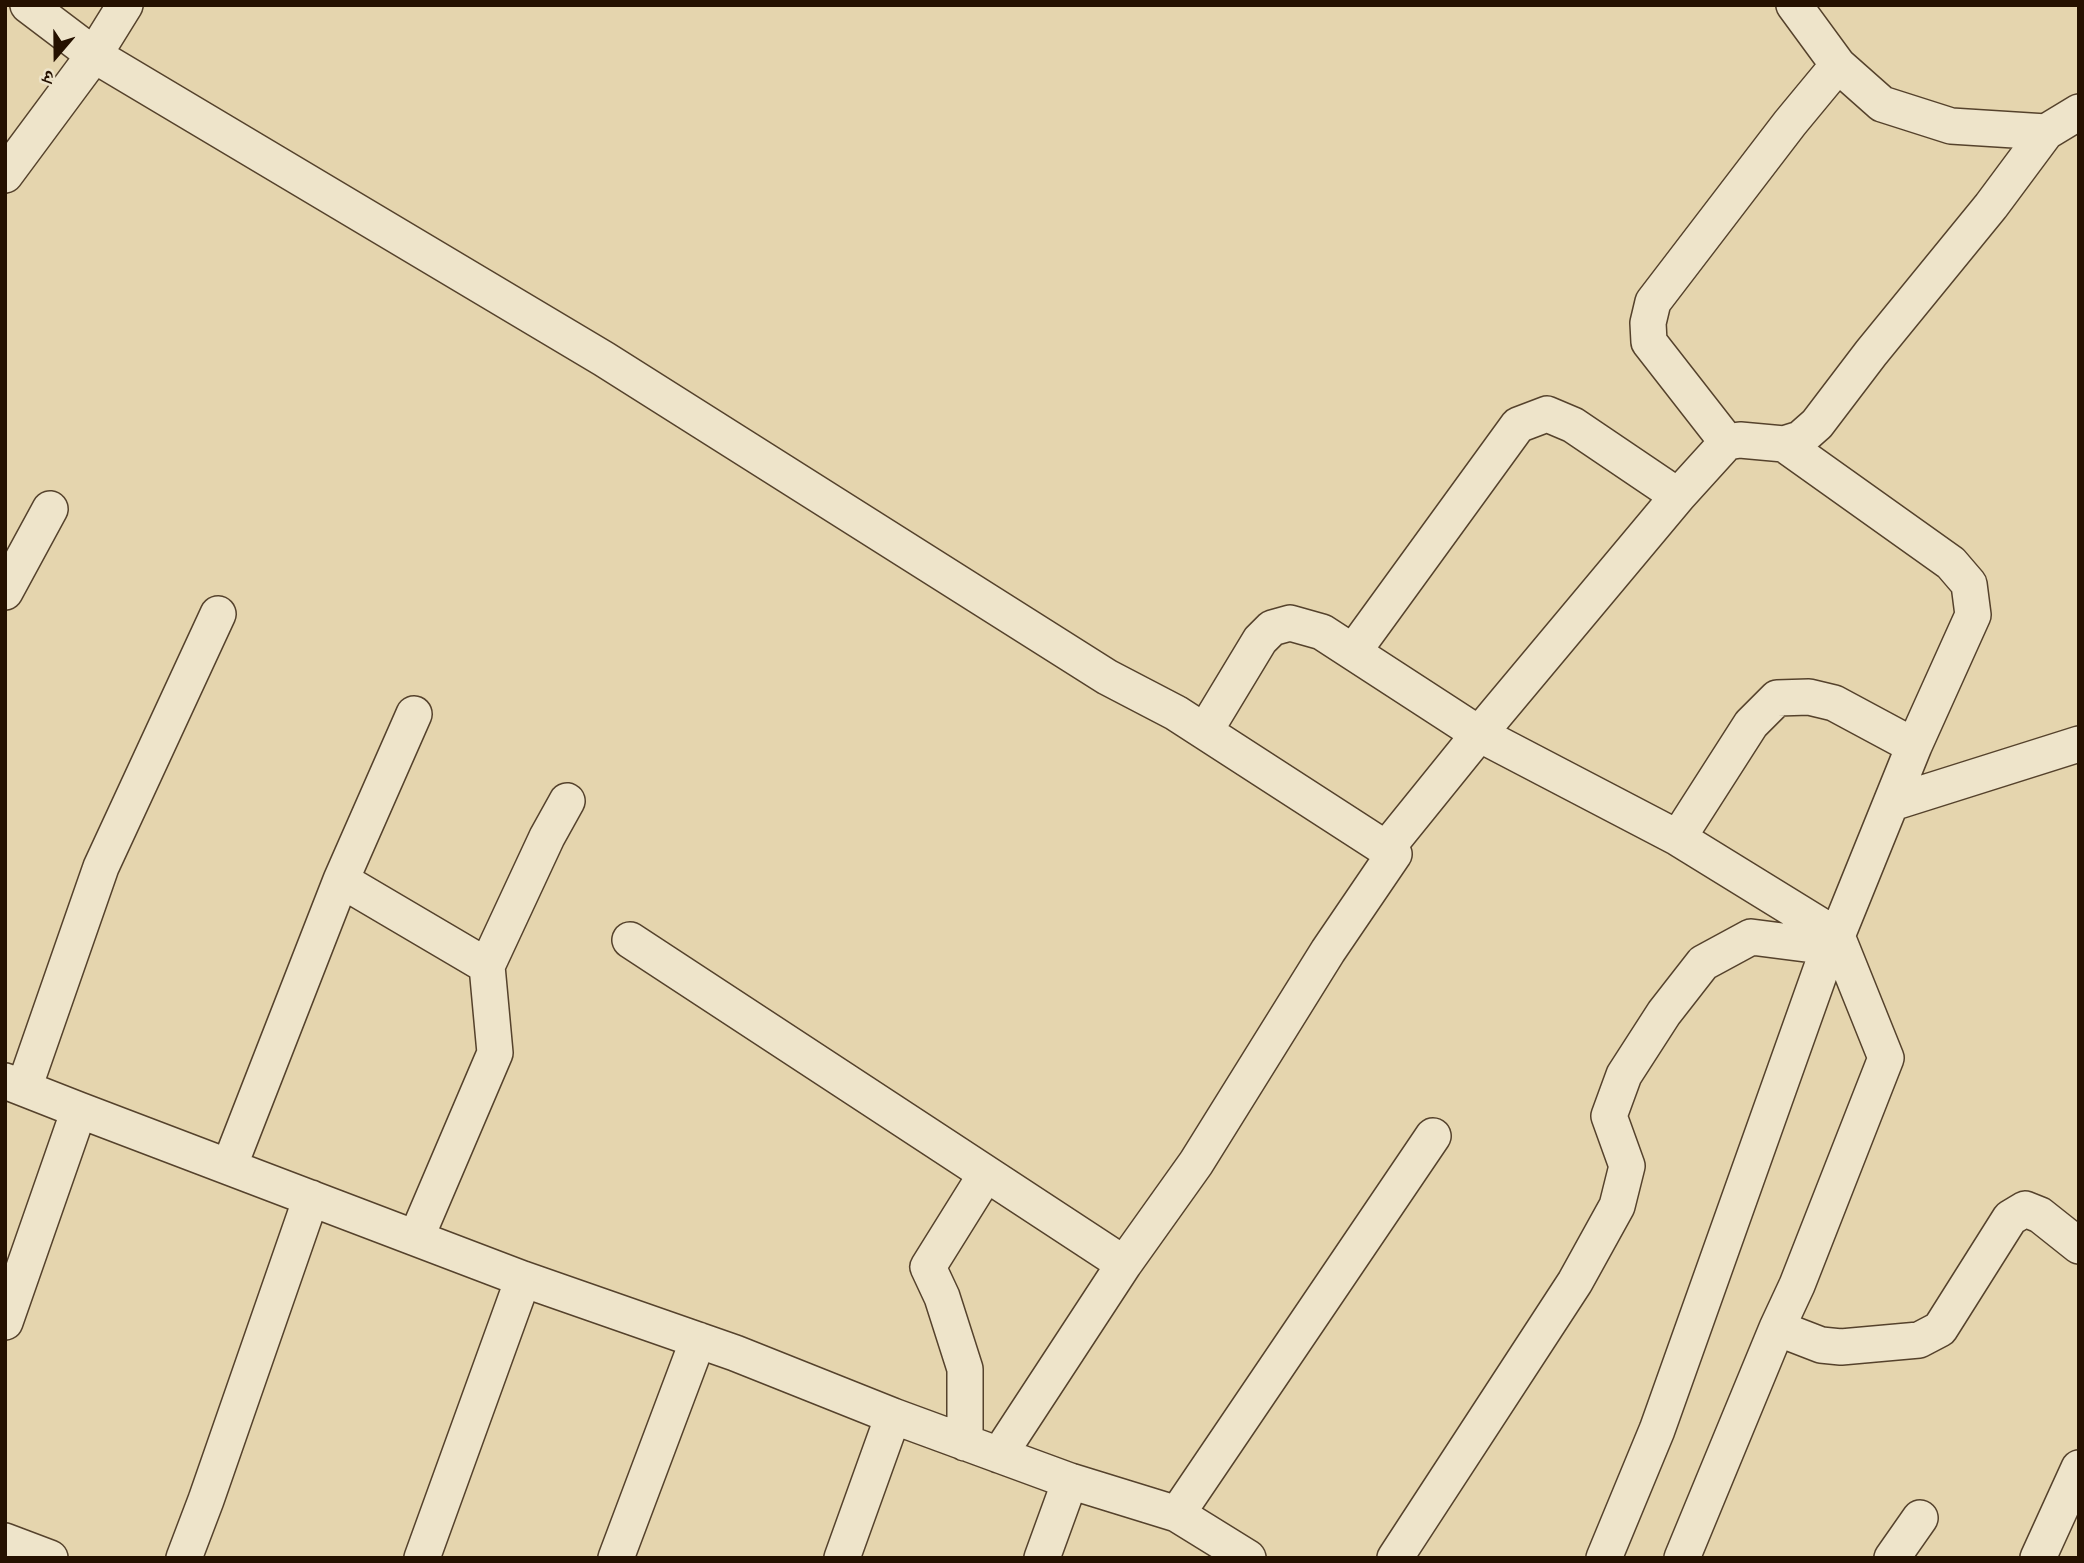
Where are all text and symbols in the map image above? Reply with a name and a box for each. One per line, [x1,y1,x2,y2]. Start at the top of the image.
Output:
north arrow [21,21,91,91]
text: उ [40,63,57,89]

